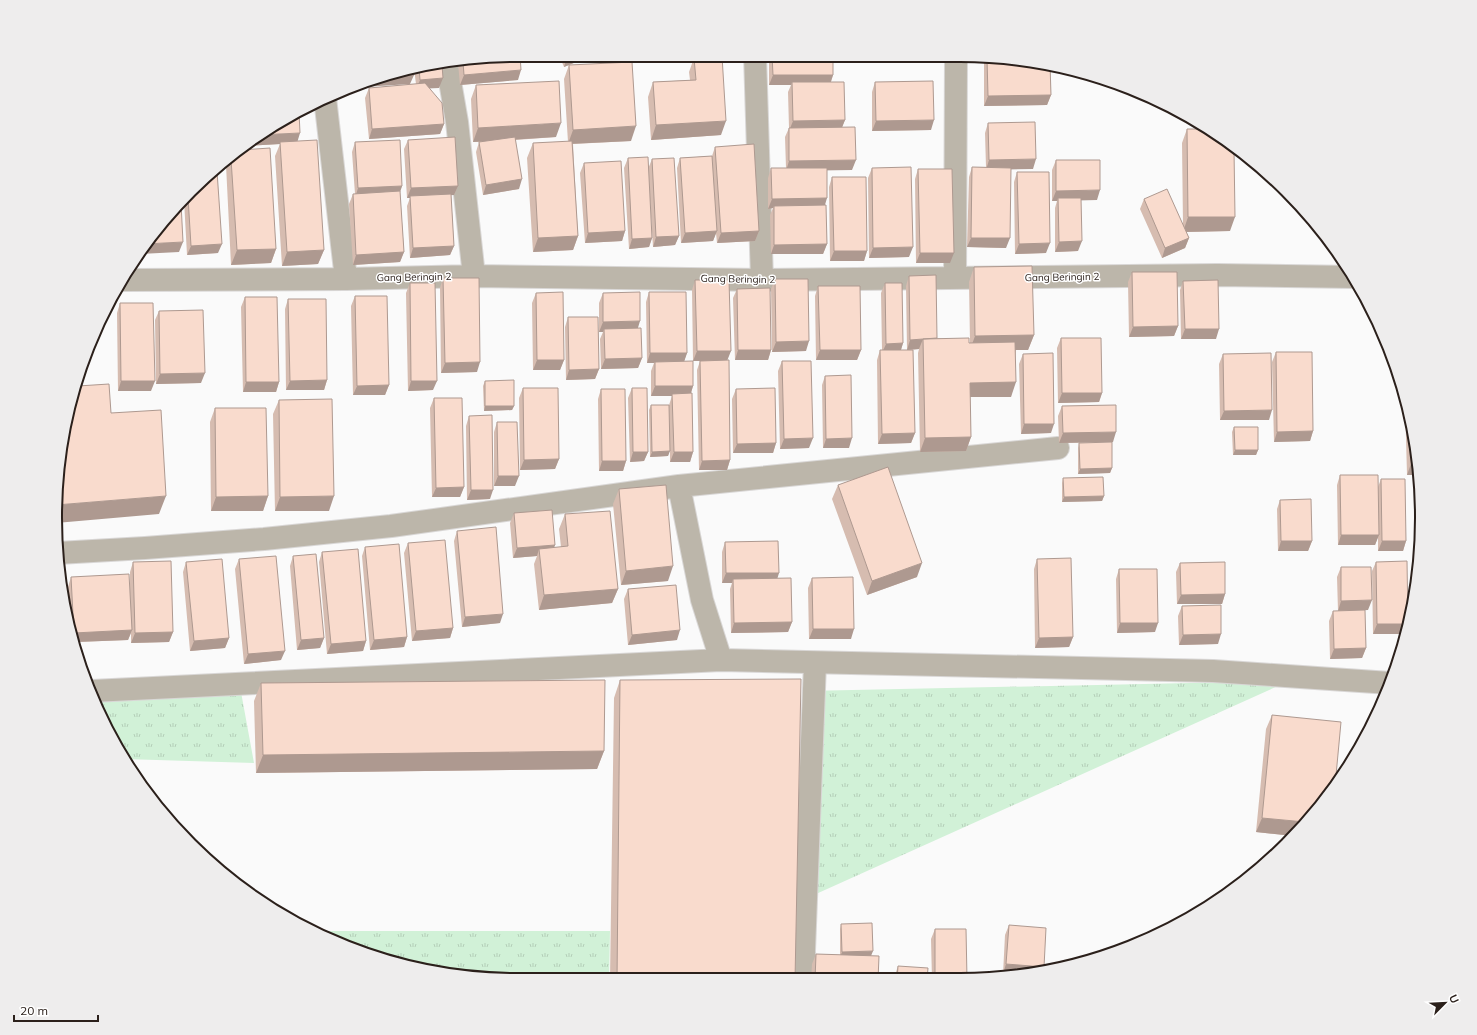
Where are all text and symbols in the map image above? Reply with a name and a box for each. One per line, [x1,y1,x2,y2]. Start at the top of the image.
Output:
street label: Gang Beringin 2 [376,270,452,284]
street label: Gang Beringin 2 [1024,270,1100,284]
street label: Gang Beringin 2 [700,272,776,286]
north arrow [1425,983,1465,1023]
text: U [1446,992,1462,1005]
scale bar [14,997,98,1023]
text: 20 m [20,1003,48,1018]

